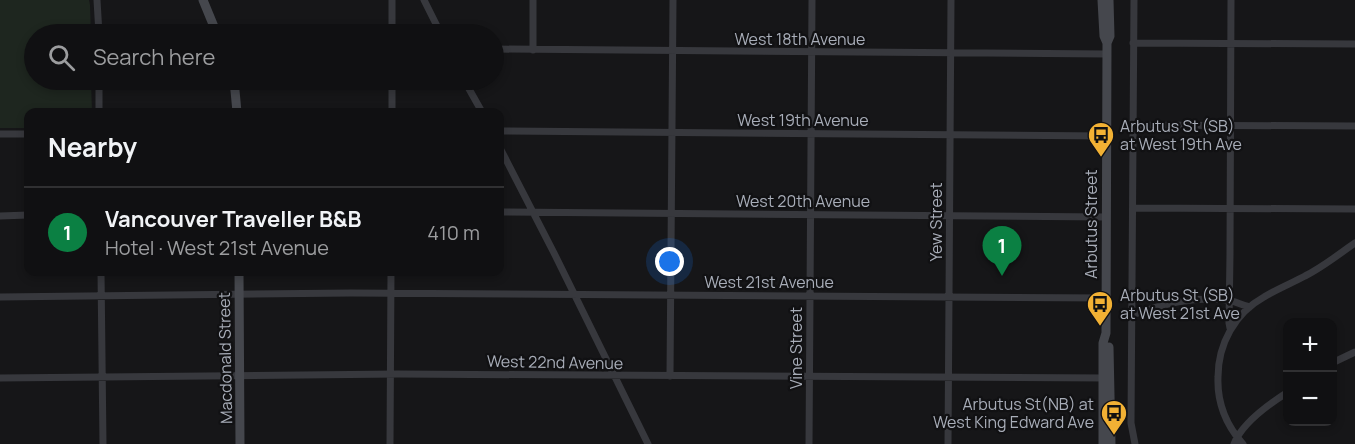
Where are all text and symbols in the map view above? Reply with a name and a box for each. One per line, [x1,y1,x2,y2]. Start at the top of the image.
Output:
search box [24,24,504,90]
street label: West 18th Avenue [735,28,865,50]
icon: search [45,41,78,74]
text: Search here [93,42,215,72]
street label: West 19th Avenue [737,109,869,131]
place label: Arbutus St (SB) at West 19th Ave [1120,115,1242,155]
bus stop icon: Arbutus St (SB) at West 19th Ave [1086,120,1116,158]
text: Nearby [48,129,137,165]
street label: Arbutus Street [1080,169,1102,279]
street label: Yew Street [925,182,947,262]
street label: West 20th Avenue [736,190,870,212]
text: Vancouver Traveller B&B [105,204,361,234]
text: 1 [63,219,72,246]
text: 410 m [427,219,480,246]
pin: 1 [982,226,1022,276]
text: Hotel · West 21st Avenue [105,234,329,261]
your location [655,247,684,276]
street label: West 21st Avenue [704,271,834,293]
place label: Arbutus St (SB) at West 21st Ave [1120,284,1240,324]
bus stop icon: Arbutus St (SB) at West 21st Ave [1085,289,1115,327]
street label: Macdonald Street [213,292,237,424]
street label: Vine Street [785,307,807,389]
map controls [1283,318,1337,426]
button: + [1283,318,1337,372]
street label: West 22nd Avenue [487,350,623,374]
button: − [1283,372,1337,426]
place label: Arbutus St(NB) at West King Edward Ave [933,393,1094,433]
bus stop icon: Arbutus St(NB) at West King Edward Ave [1099,398,1129,436]

